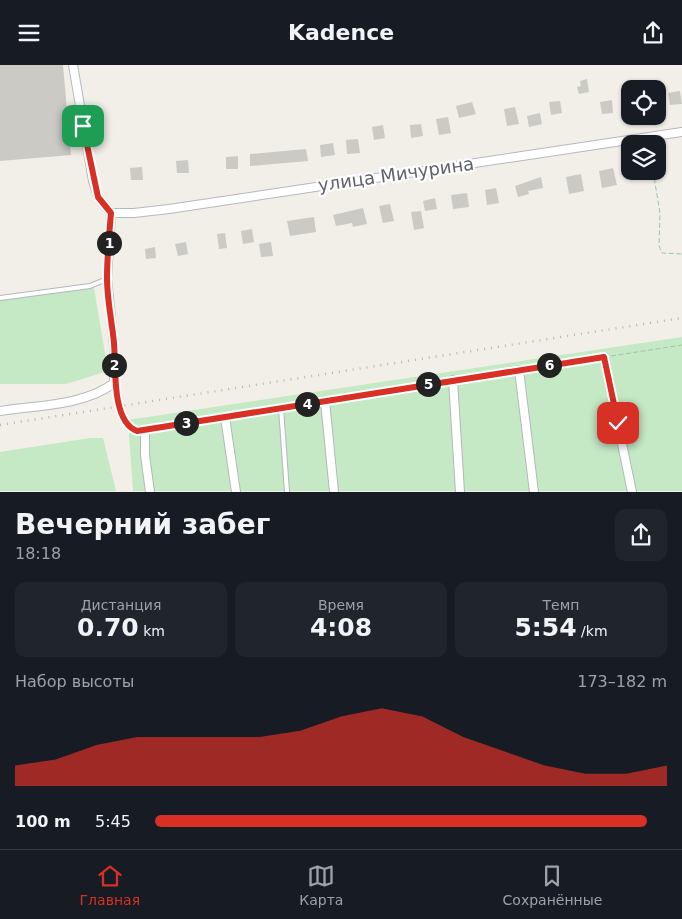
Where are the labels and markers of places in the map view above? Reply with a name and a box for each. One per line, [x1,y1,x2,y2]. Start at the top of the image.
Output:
pin [62,105,104,147]
pin: 1 [96,231,122,255]
pin: 2 [102,353,126,377]
pin: 6 [536,353,562,377]
pin: 5 [416,371,440,397]
pin: 4 [294,391,320,417]
pin [597,402,639,444]
pin: 3 [174,411,198,435]

